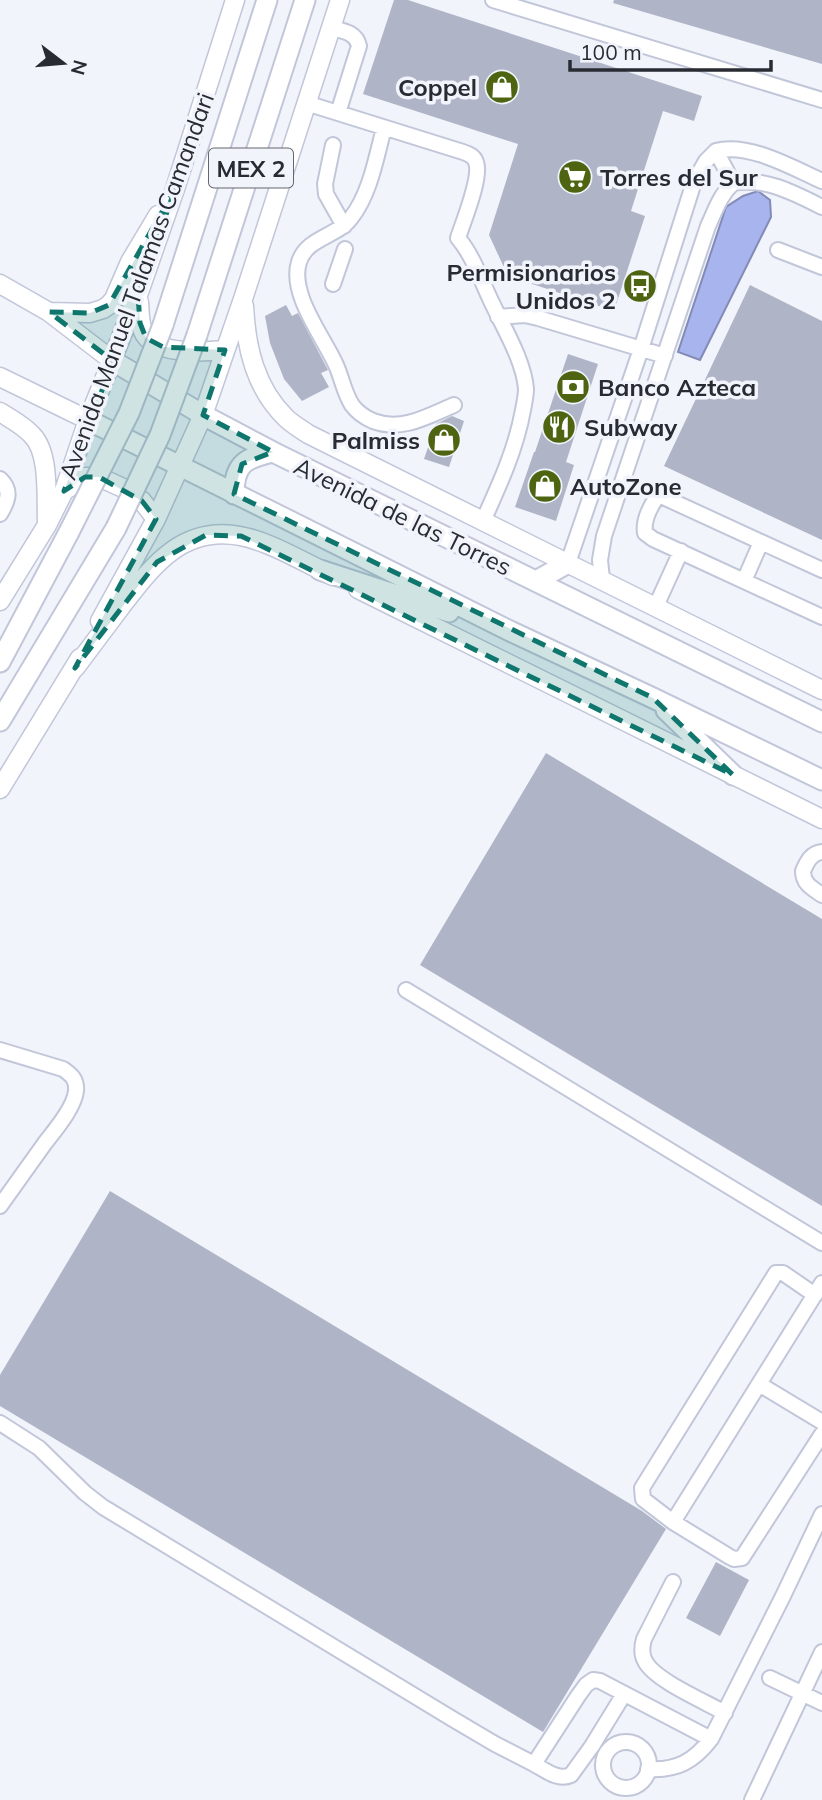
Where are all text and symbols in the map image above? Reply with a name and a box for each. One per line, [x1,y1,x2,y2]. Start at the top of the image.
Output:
north arrow [28,28,98,98]
scale bar [570,28,771,72]
text: 100 m [580,39,642,65]
text: N [66,57,93,78]
shop icon: Coppel [483,68,521,106]
place label: Coppel [398,72,477,102]
street label: Avenida Manuel Talamas Camandari [52,89,220,483]
road number: MEX 2 [209,148,293,188]
supermarket icon: Torres del Sur [556,158,594,196]
place label: Torres del Sur [600,162,758,192]
place label: Permisionarios Unidos 2 [446,257,616,315]
bus stop icon: Permisionarios Unidos 2 [621,267,659,305]
bank icon: Banco Azteca [554,368,592,406]
place label: Banco Azteca [598,372,756,402]
restaurant icon: Subway [540,408,578,446]
place label: Subway [584,412,678,442]
shop icon: Palmiss [425,421,463,459]
place label: Palmiss [332,425,420,455]
street label: Avenida de las Torres [289,450,517,582]
shop icon: AutoZone [526,467,564,505]
place label: AutoZone [570,471,682,501]

